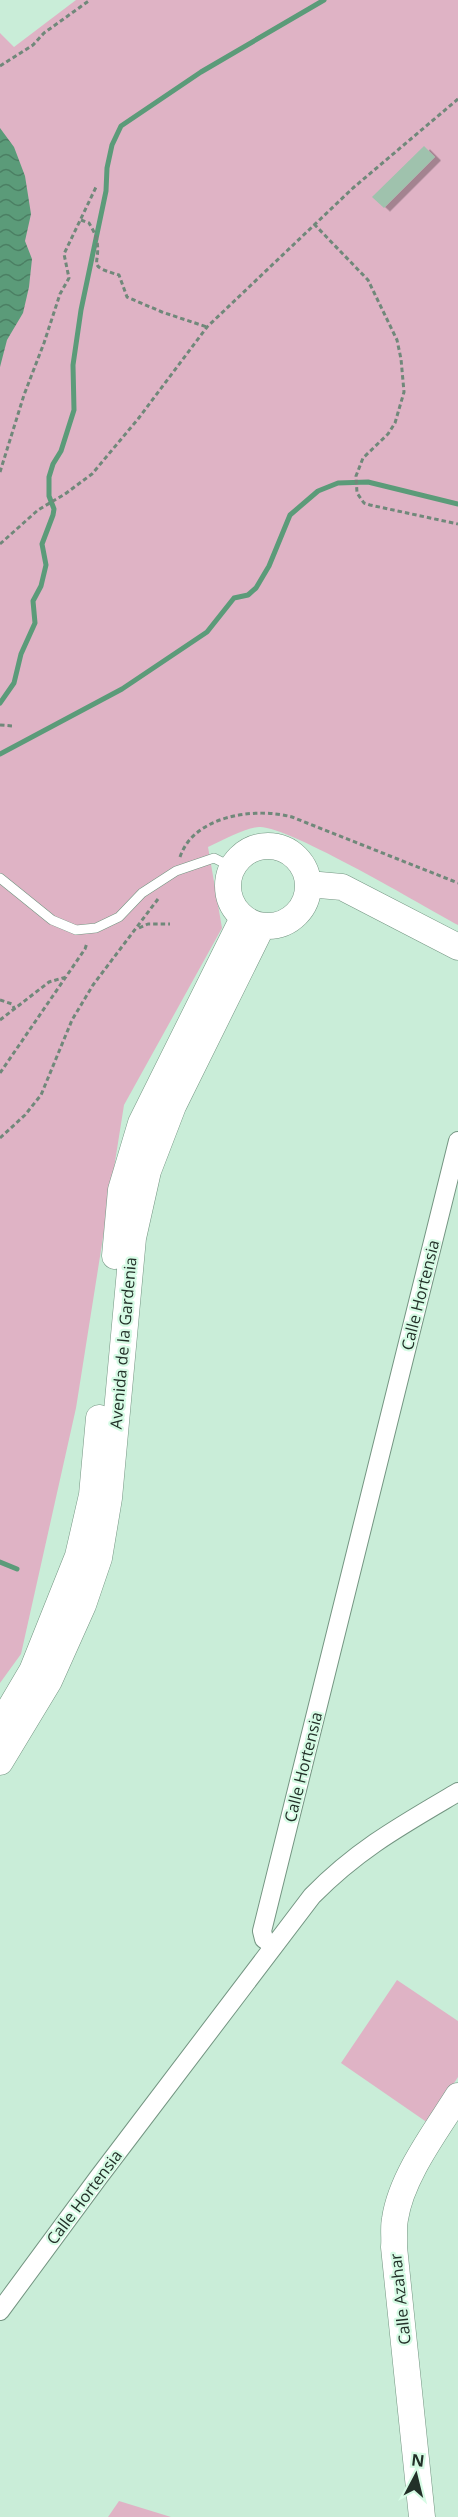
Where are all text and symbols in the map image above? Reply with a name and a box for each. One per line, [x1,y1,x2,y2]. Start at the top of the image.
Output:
street label: Calle Hortensia [396,1237,444,1353]
street label: Avenida de la Gardenia [105,1256,141,1430]
street label: Calle Hortensia [279,1709,327,1825]
street label: Calle Hortensia [41,2145,127,2249]
street label: Calle Azahar [384,2252,416,2346]
north arrow [386,2445,446,2505]
text: N [410,2448,426,2472]

